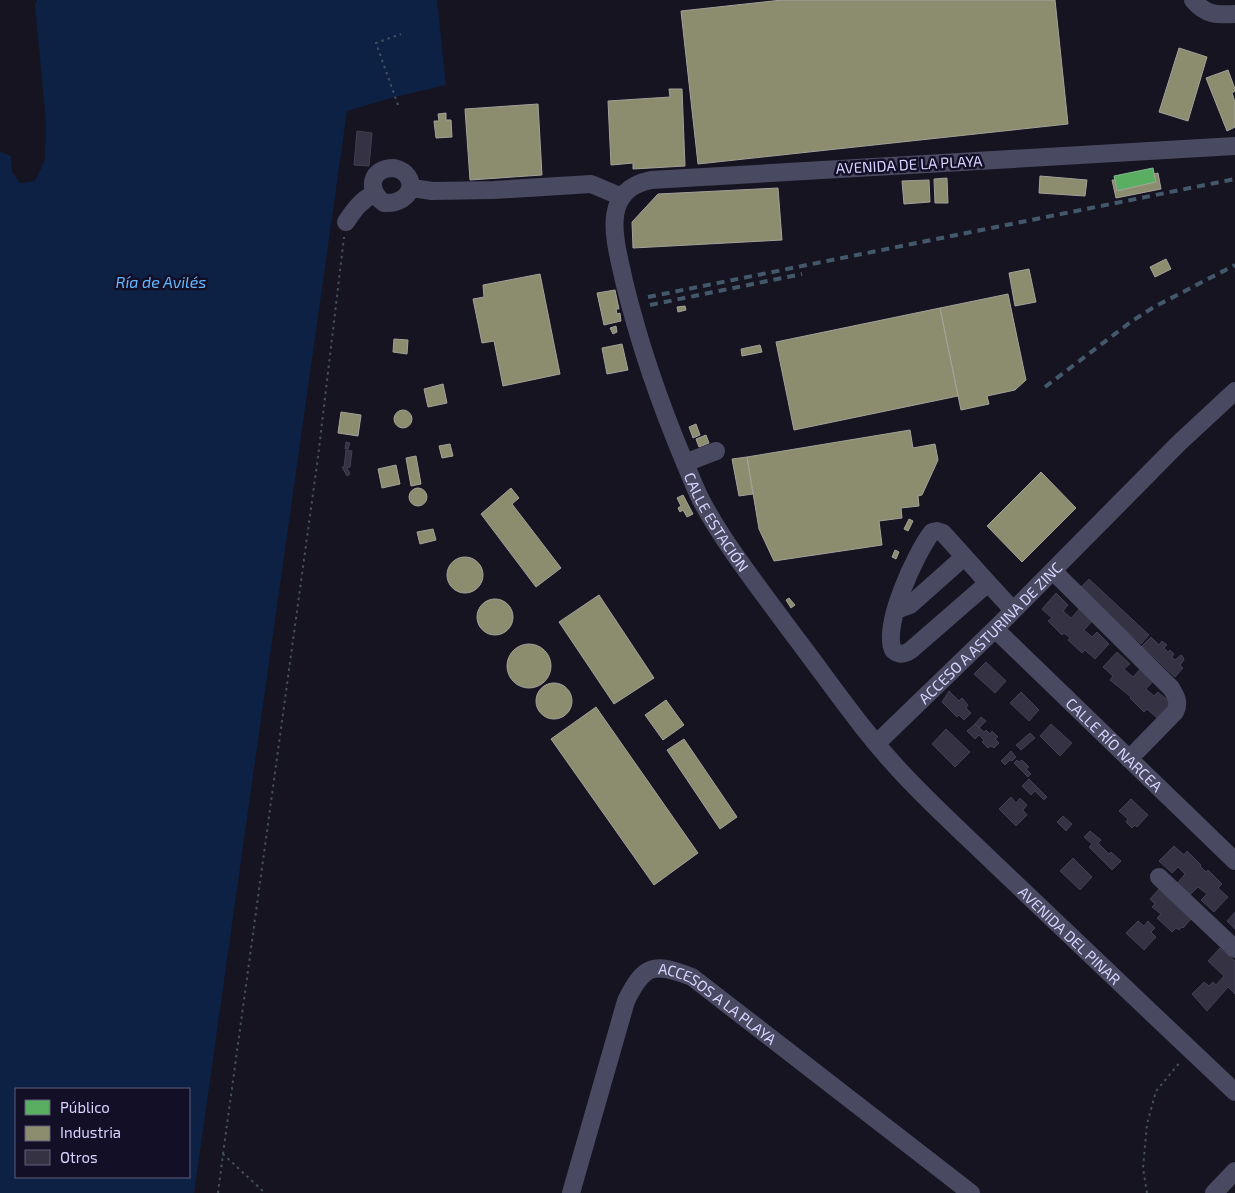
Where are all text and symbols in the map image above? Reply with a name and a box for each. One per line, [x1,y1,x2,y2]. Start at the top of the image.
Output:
street label: AVENIDA DE LA PLAYA [835,151,984,177]
water label: Ría de Avilés [116,272,206,291]
street label: CALLE ESTACIÓN [681,470,753,575]
street label: ACCESO A ASTURINA DE ZINC [915,558,1066,707]
street label: CALLE RÍO NARCEA [1062,694,1167,796]
street label: AVENIDA DEL PINAR [1015,883,1124,988]
street label: ACCESOS A LA PLAYA [658,959,781,1048]
legend [15,1088,190,1178]
text: Público [60,1098,110,1116]
text: Industria [60,1123,121,1141]
text: Otros [60,1148,98,1166]

